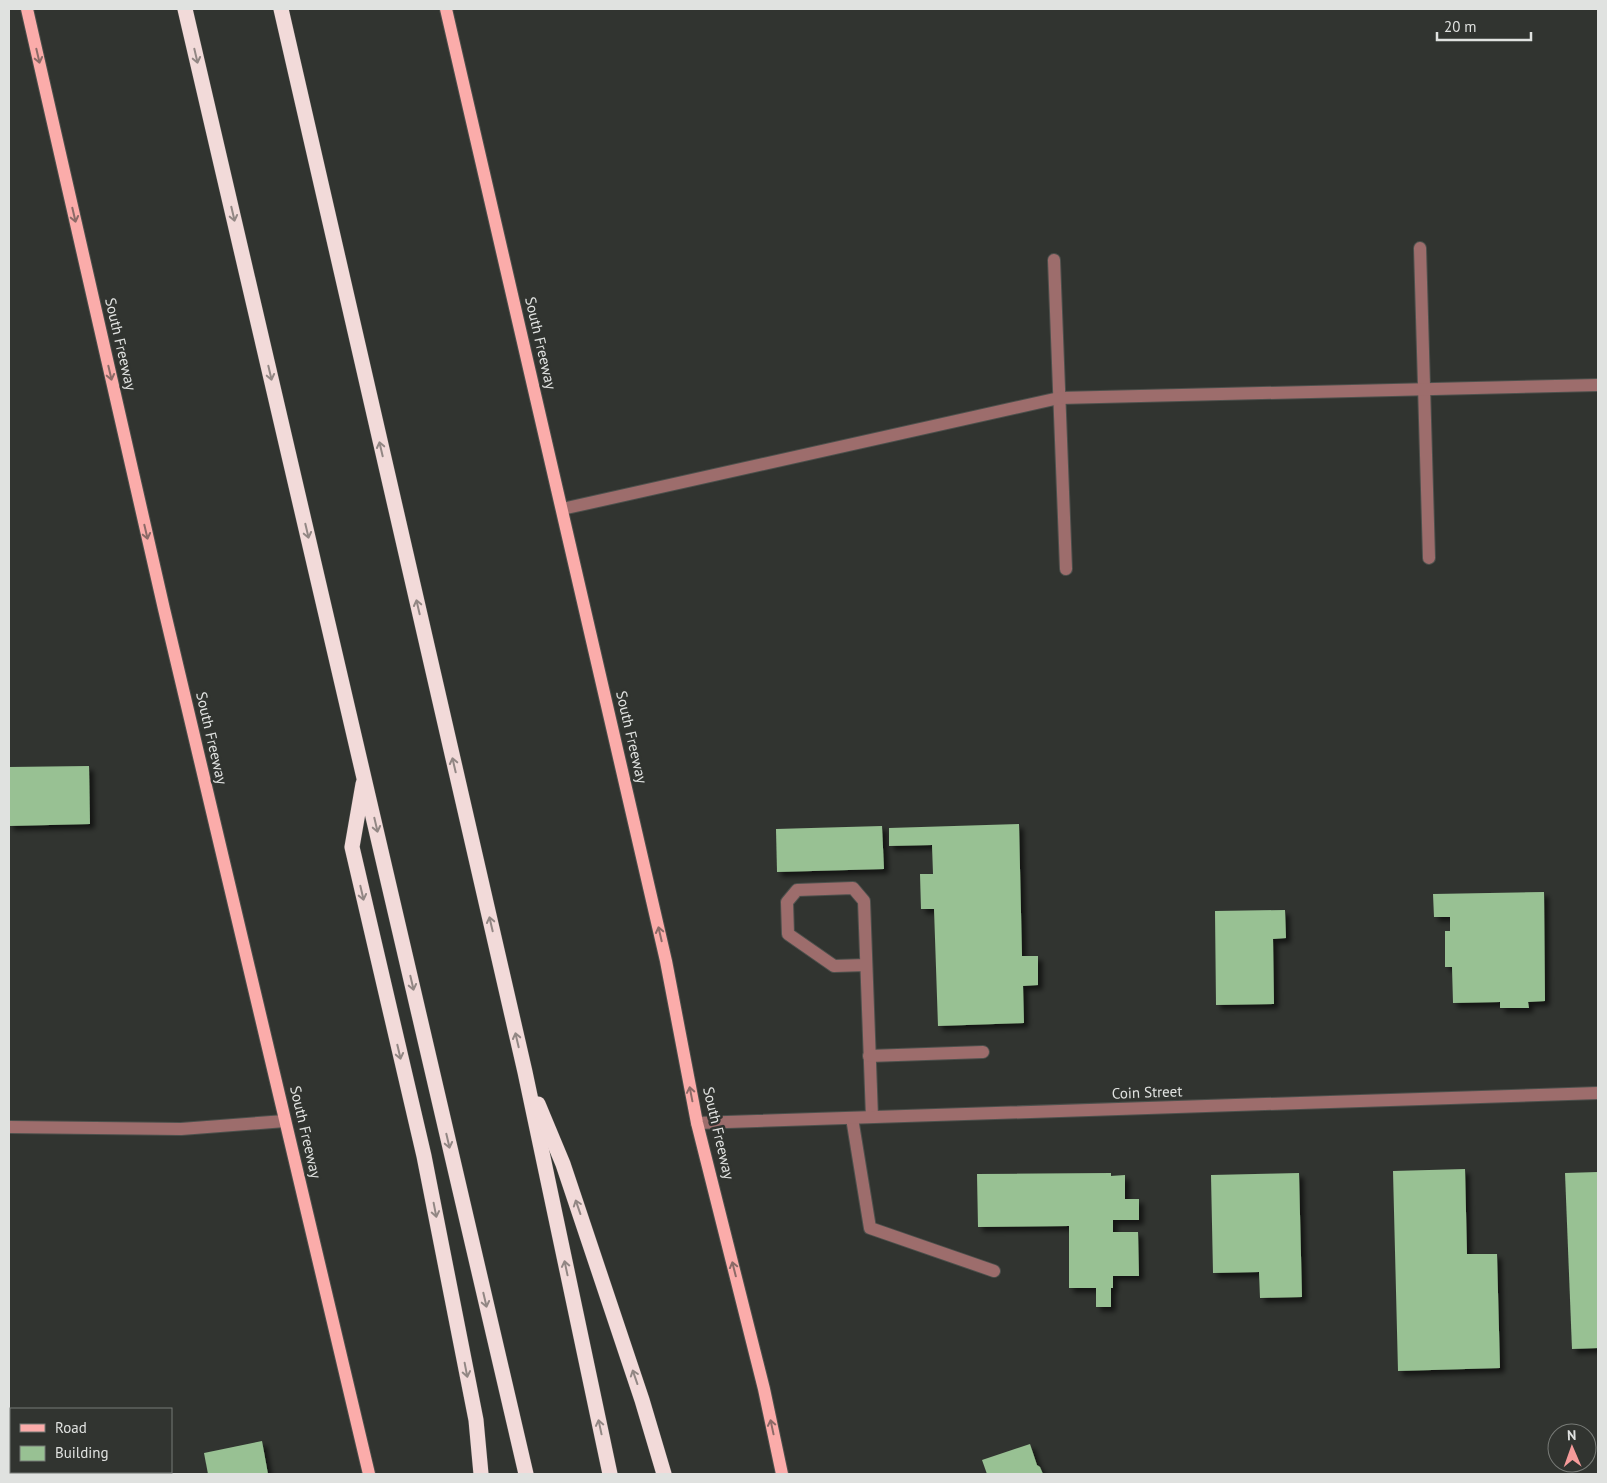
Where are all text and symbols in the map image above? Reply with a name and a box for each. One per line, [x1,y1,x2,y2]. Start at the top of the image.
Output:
scale bar [1437,10,1531,42]
text: 20 m [1444,17,1477,36]
one-way arrow [34,48,43,64]
one-way arrow [192,48,201,64]
one-way arrow [70,206,79,222]
one-way arrow [229,206,238,222]
street label: South Freeway [521,295,561,391]
street label: South Freeway [101,296,141,392]
one-way arrow [266,364,275,380]
one-way arrow [106,365,115,381]
one-way arrow [376,441,386,457]
one-way arrow [303,522,312,538]
one-way arrow [142,523,151,539]
one-way arrow [413,599,422,615]
street label: South Freeway [612,689,652,785]
street label: South Freeway [192,690,232,786]
one-way arrow [449,758,458,774]
one-way arrow [371,816,381,832]
one-way arrow [358,885,367,901]
one-way arrow [486,916,495,932]
one-way arrow [655,927,664,943]
one-way arrow [408,975,417,991]
one-way arrow [512,1033,521,1049]
one-way arrow [395,1043,404,1059]
street label: Coin Street [1111,1081,1183,1103]
street label: South Freeway [286,1084,326,1180]
street label: South Freeway [699,1085,739,1181]
one-way arrow [686,1086,696,1102]
one-way arrow [444,1133,454,1149]
one-way arrow [572,1199,582,1215]
one-way arrow [430,1202,440,1218]
one-way arrow [561,1260,570,1276]
one-way arrow [729,1261,738,1277]
one-way arrow [481,1291,490,1307]
one-way arrow [461,1361,471,1377]
one-way arrow [630,1370,639,1386]
legend [10,1408,172,1473]
text: Road [55,1418,87,1437]
one-way arrow [595,1419,604,1435]
one-way arrow [767,1419,776,1435]
north arrow [1547,1423,1597,1473]
text: N [1567,1426,1576,1444]
text: Building [55,1443,109,1462]

